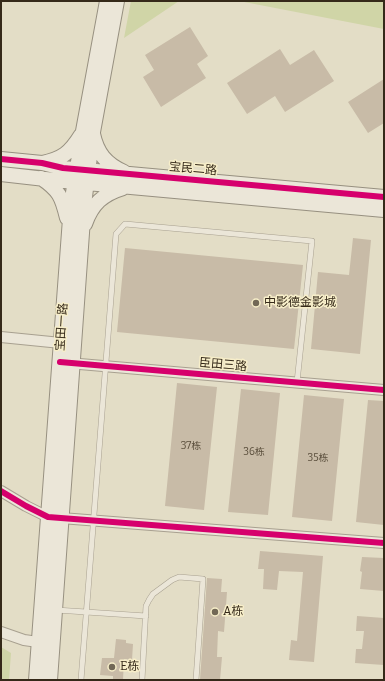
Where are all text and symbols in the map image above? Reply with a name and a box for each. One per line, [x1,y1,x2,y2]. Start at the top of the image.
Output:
street label: 宝民二路 [168,160,218,178]
place label: 中影德金影城 [264,296,336,310]
marker: 中影德金影城 [251,298,261,308]
street label: 宝田一路 [53,303,71,351]
street label: 臣田三路 [198,356,248,374]
house number: 37栋 [181,440,201,452]
house number: 36栋 [243,446,265,458]
house number: 35栋 [307,452,329,464]
place label: A栋 [223,605,244,619]
marker: A栋 [210,607,220,617]
place label: E栋 [120,660,139,674]
marker: E栋 [107,662,117,672]

